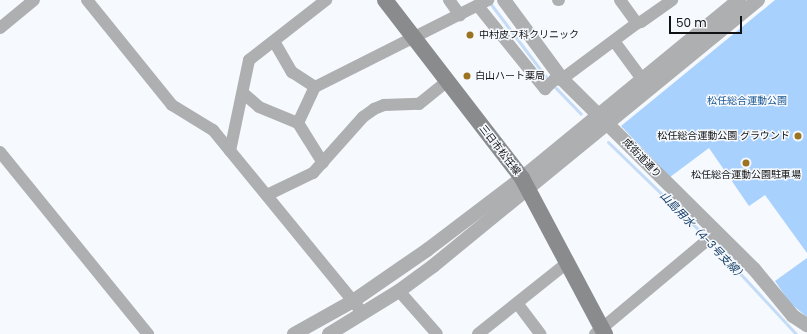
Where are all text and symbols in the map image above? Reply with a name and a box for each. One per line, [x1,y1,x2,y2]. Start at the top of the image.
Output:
scale bar [671,8,744,34]
text: 50 m [676,14,707,31]
marker: 中村皮フ科クリニック [464,29,476,41]
place label: 中村皮フ科クリニック [479,29,579,41]
place label: 白山ハート薬局 [475,70,545,82]
marker: 白山ハート薬局 [462,71,472,81]
park label: 松任総合運動公園 [707,95,787,107]
street label: 三日市松任線 [477,123,523,177]
place label: 松任総合運動公園 グラウンド [657,130,790,142]
marker: 松任総合運動公園 グラウンド [793,131,803,141]
street label: 成街道通り [620,136,664,180]
marker: 松任総合運動公園駐車場 [741,158,751,168]
place label: 松任総合運動公園駐車場 [691,169,801,181]
water label: 山島用水（4-3号支線） [657,189,749,283]

